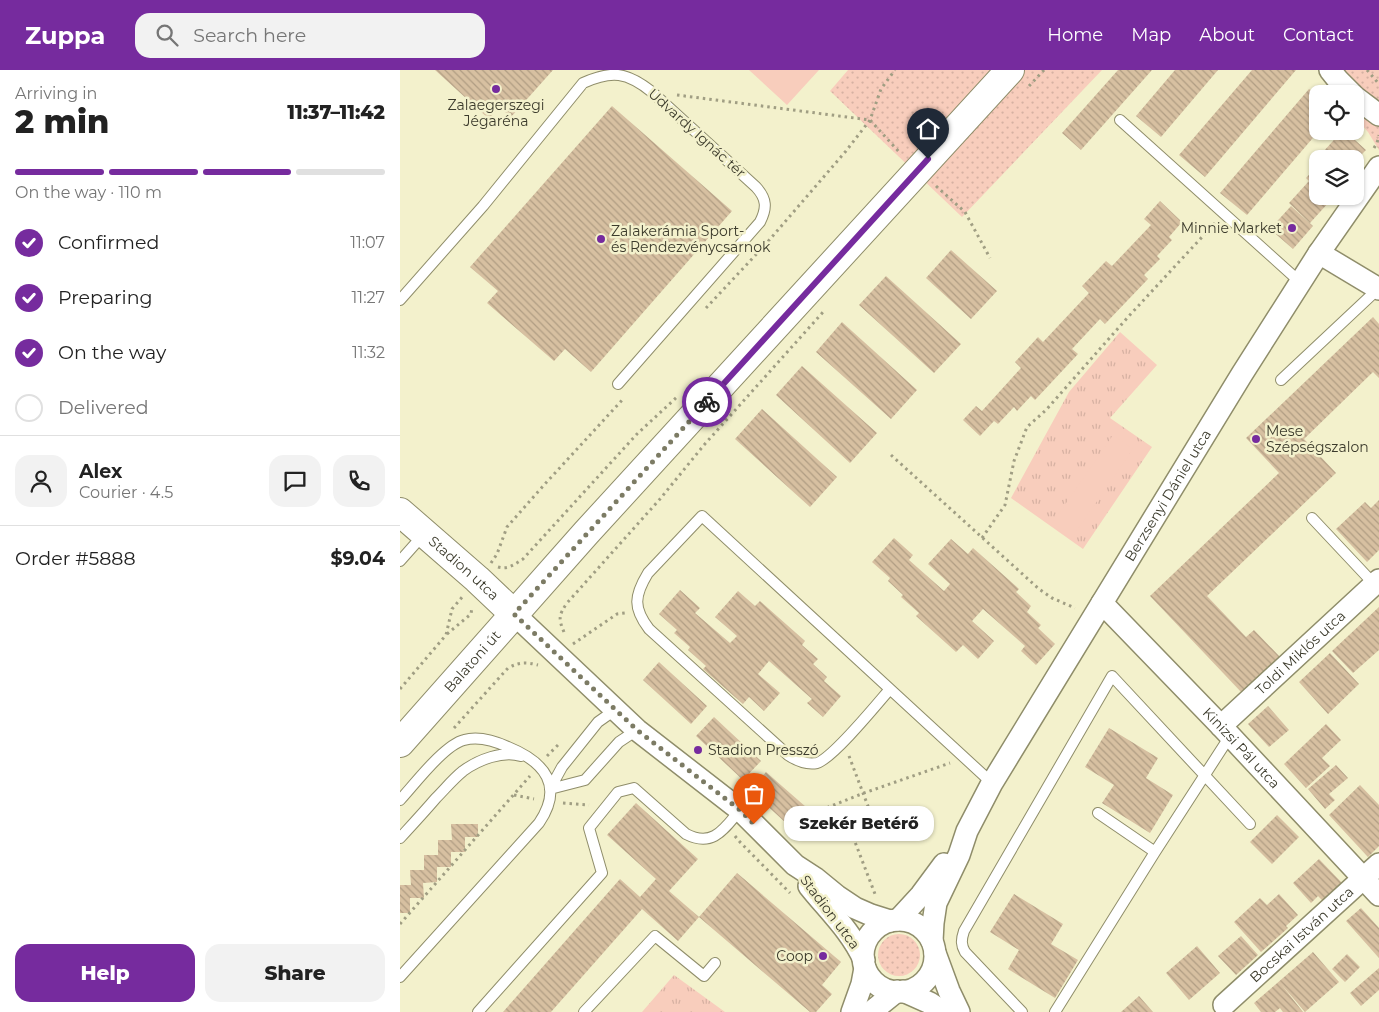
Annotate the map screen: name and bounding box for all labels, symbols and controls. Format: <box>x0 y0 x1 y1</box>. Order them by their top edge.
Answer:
search box <box>135 13 485 58</box>
text: Zuppa <box>25 21 105 50</box>
icon: search <box>153 21 181 49</box>
text: Search here <box>193 24 306 47</box>
text: Home <box>1047 24 1103 46</box>
text: Map <box>1131 24 1171 46</box>
text: About <box>1199 24 1255 46</box>
text: Contact <box>1283 24 1354 46</box>
marker: Zalaegerszegi Jégaréna <box>490 83 502 95</box>
text: Arriving in <box>15 84 97 103</box>
street label: Udvardy Ignác tér <box>645 85 750 182</box>
map controls <box>1309 85 1364 205</box>
button: locate <box>1309 85 1364 140</box>
place label: Zalaegerszegi Jégaréna <box>447 96 545 130</box>
text: 11:37–11:42 <box>287 101 385 124</box>
text: 2 min <box>15 102 109 141</box>
pin <box>907 108 949 159</box>
icon: home <box>914 115 942 143</box>
button: layers <box>1309 150 1364 205</box>
text: On the way · 110 m <box>15 183 162 202</box>
place label: Minnie Market <box>1181 219 1282 237</box>
place label: Zalakerámia Sport- és Rendezvénycsarnok <box>611 222 771 256</box>
marker: Minnie Market <box>1286 222 1298 234</box>
icon: check <box>15 229 43 257</box>
text: Confirmed <box>58 231 159 254</box>
text: 11:07 <box>350 233 385 252</box>
marker: Zalakerámia Sport- és Rendezvénycsarnok <box>595 233 607 245</box>
icon: check <box>15 284 43 312</box>
text: Preparing <box>58 286 153 309</box>
text: 11:27 <box>352 288 385 307</box>
icon: check <box>15 339 43 367</box>
text: On the way <box>58 341 166 364</box>
text: 11:32 <box>352 343 385 362</box>
courier <box>682 377 732 427</box>
icon: bike <box>693 388 721 416</box>
text: Delivered <box>58 396 149 419</box>
place label: Mese Szépségszalon <box>1266 422 1369 456</box>
street label: Berzsenyi Dániel utca <box>1121 426 1215 565</box>
marker: Mese Szépségszalon <box>1250 433 1262 445</box>
button: person <box>15 455 67 507</box>
button: chat <box>269 455 321 507</box>
button: phone <box>333 455 385 507</box>
text: Alex <box>79 460 122 483</box>
text: Courier · 4.5 <box>79 483 173 502</box>
street label: Stadion utca <box>425 532 503 604</box>
text: Order #5888 <box>15 547 136 570</box>
text: $9.04 <box>330 547 385 570</box>
street label: Toldi Miklós utca <box>1251 607 1349 699</box>
street label: Balatoni út <box>440 626 505 696</box>
street label: Kinizsi Pál utca <box>1199 703 1284 792</box>
place label: Stadion Presszó <box>708 741 819 759</box>
marker: Stadion Presszó <box>692 744 704 756</box>
pin <box>733 773 775 824</box>
icon: bag <box>740 780 768 808</box>
callout: Szekér Betérő <box>784 806 934 842</box>
text: Szekér Betérő <box>799 814 919 833</box>
street label: Stadion utca <box>796 871 864 953</box>
street label: Bocskai István utca <box>1246 882 1357 986</box>
button: Help <box>15 944 195 1002</box>
button: Share <box>205 944 385 1002</box>
place label: Coop <box>776 947 813 965</box>
marker: Coop <box>817 950 829 962</box>

